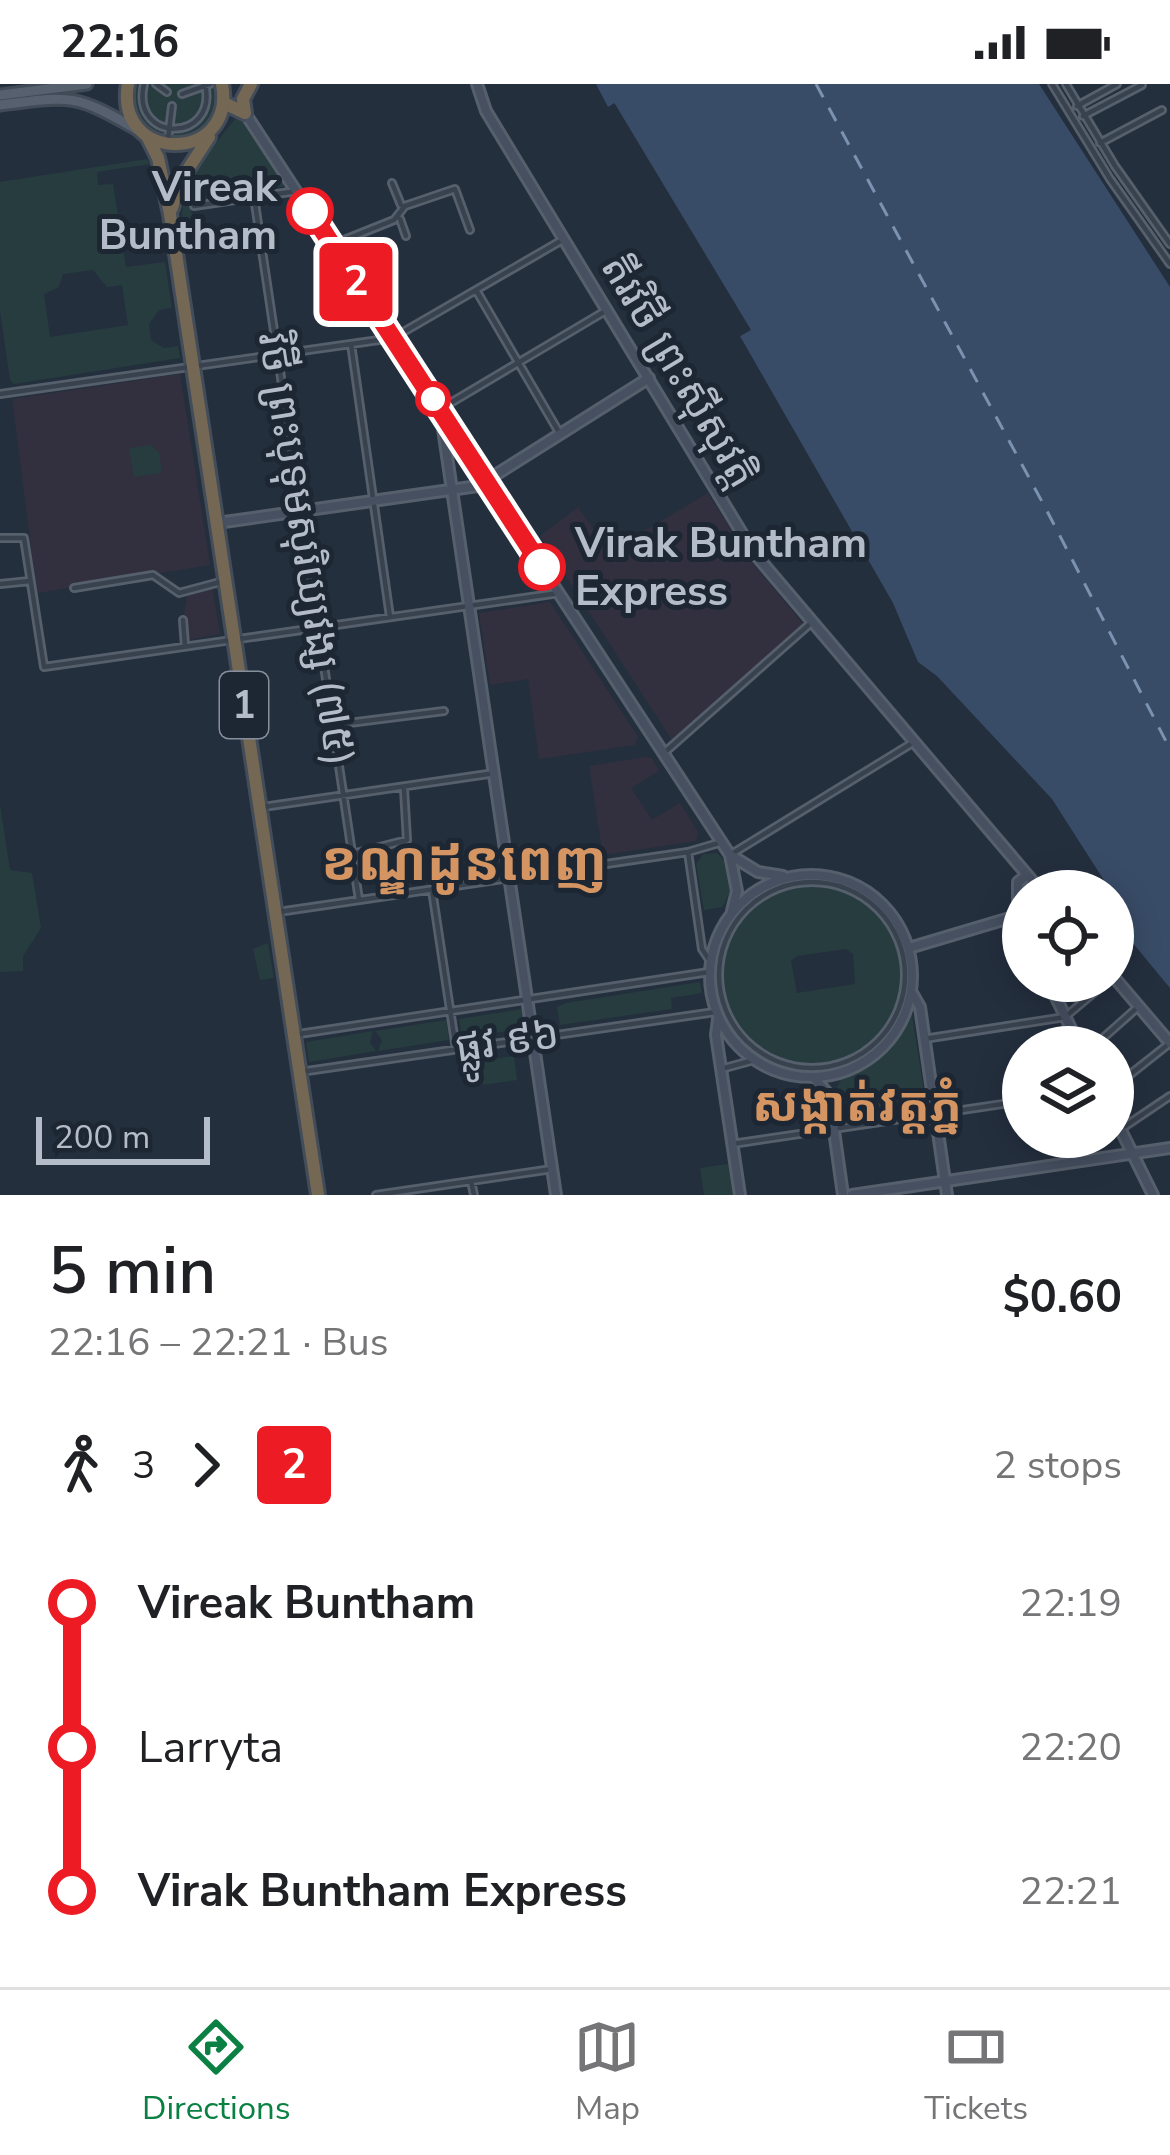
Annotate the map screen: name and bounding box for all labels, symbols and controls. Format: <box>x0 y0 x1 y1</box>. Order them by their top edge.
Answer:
text: 22:16 <box>60 12 179 73</box>
place label: Vireak Buntham <box>99 159 278 264</box>
marker: Vireak Buntham <box>288 189 332 233</box>
line badge: 2 <box>317 243 395 321</box>
street label: តីរវិថី ព្រះស៊ីសុវត្តិ <box>587 244 771 498</box>
text: 2 <box>343 253 369 310</box>
street label: វិថី ព្រះបុទុមសុរិយ្យវង្ស (៧៥) <box>243 328 368 770</box>
unlabelled marker <box>417 383 449 415</box>
place label: Virak Buntham Express <box>574 515 867 620</box>
marker: Virak Buntham Express <box>520 545 564 589</box>
road number: 1 <box>220 672 268 738</box>
district label: ខណ្ឌដូនពេញ <box>321 825 607 899</box>
map controls <box>1002 870 1134 1158</box>
button: locate <box>1002 870 1134 1002</box>
street label: ផ្លូវ ៩៦ <box>451 1006 564 1084</box>
button: layers <box>1002 1026 1134 1158</box>
district label: សង្កាត់វត្តភ្នំ <box>752 1072 962 1138</box>
scale bar <box>36 1111 210 1164</box>
text: 200 m <box>54 1115 150 1160</box>
text: 5 min <box>48 1226 216 1316</box>
text: $0.60 <box>1003 1267 1122 1328</box>
text: 22:16 – 22:21 · Bus <box>48 1316 388 1369</box>
icon: walk <box>48 1432 114 1498</box>
icon: forward <box>173 1432 239 1498</box>
text: 2 <box>281 1436 307 1493</box>
text: 3 <box>132 1439 155 1492</box>
text: 2 stops <box>993 1439 1122 1492</box>
text: Vireak Buntham <box>138 1573 475 1634</box>
text: 22:19 <box>1020 1577 1122 1630</box>
text: Larryta <box>138 1717 283 1778</box>
text: 22:20 <box>1020 1721 1122 1774</box>
text: Virak Buntham Express <box>138 1861 627 1922</box>
text: 22:21 <box>1020 1865 1122 1918</box>
tab: Directions <box>142 2014 291 2131</box>
tab: Map <box>574 2014 640 2131</box>
tab: Tickets <box>924 2014 1028 2131</box>

